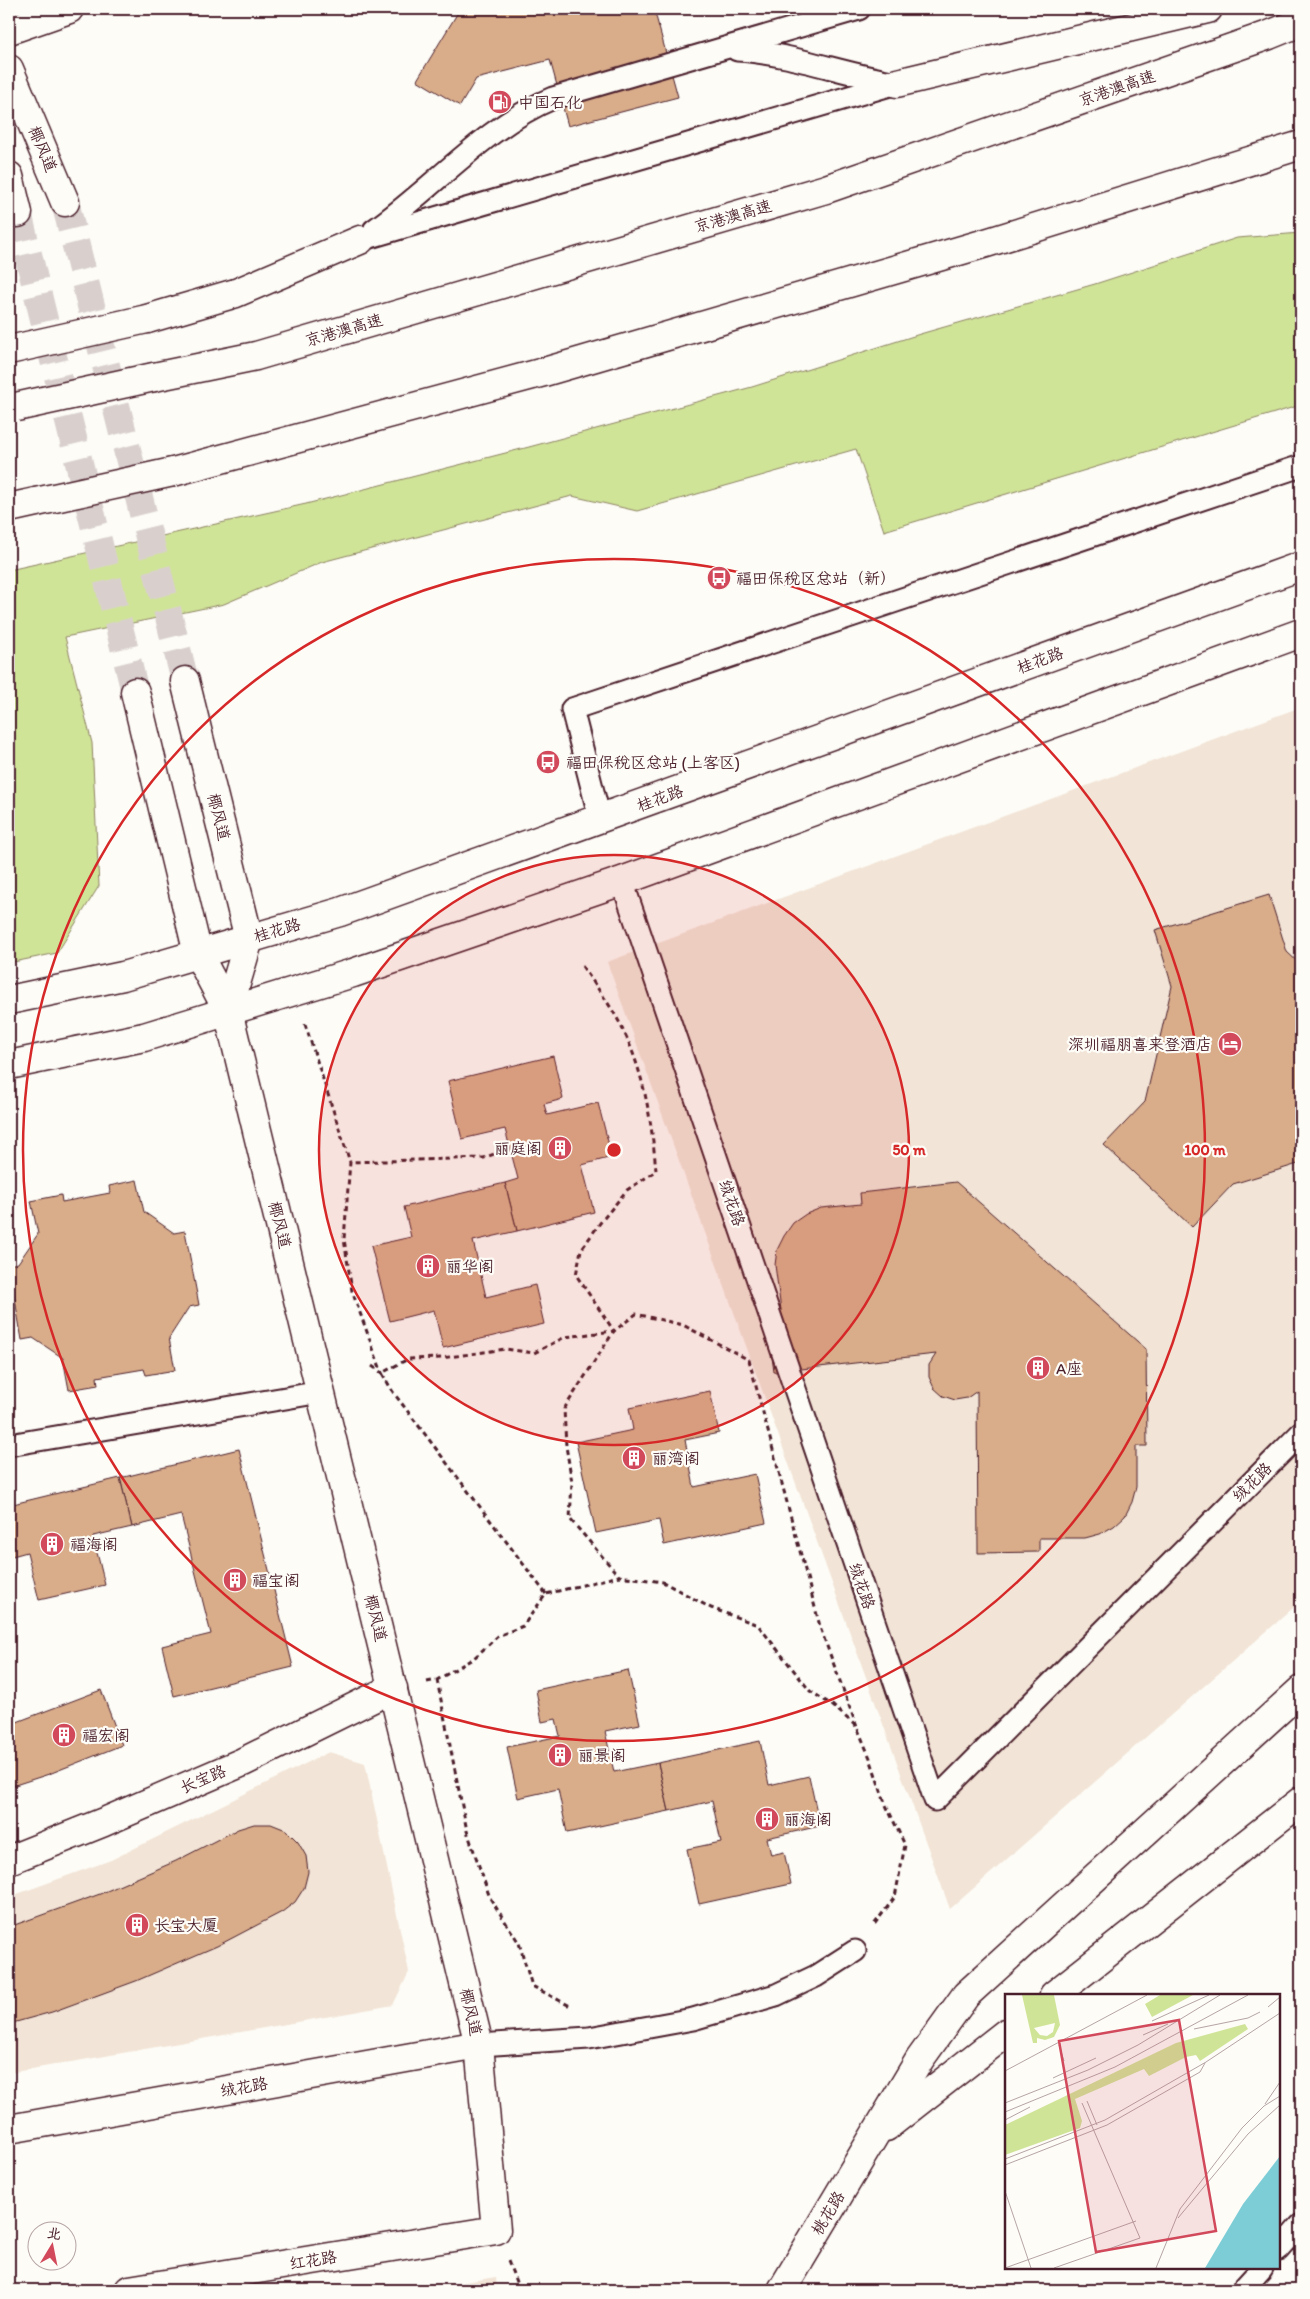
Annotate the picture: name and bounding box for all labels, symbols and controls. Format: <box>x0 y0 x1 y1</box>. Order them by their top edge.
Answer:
street label: 京港澳高速 <box>1076 66 1158 110</box>
fuel station icon: 中国石化 <box>487 89 513 115</box>
place label: 中国石化 <box>518 93 582 112</box>
street label: 椰风道 <box>25 123 61 175</box>
street label: 京港澳高速 <box>692 196 774 236</box>
street label: 京港澳高速 <box>303 310 385 350</box>
bus stop icon: 福田保税区总站（新） <box>706 565 732 591</box>
place label: 福田保税区总站（新） <box>736 569 896 588</box>
street label: 桂花路 <box>1014 643 1066 677</box>
bus stop icon: 福田保税区总站 (上客区) <box>535 749 561 775</box>
place label: 福田保税区总站 (上客区) <box>566 753 740 772</box>
street label: 桂花路 <box>634 781 686 815</box>
street label: 椰风道 <box>204 791 234 843</box>
street label: 桂花路 <box>251 914 303 946</box>
hotel icon: 深圳福朋喜来登酒店 <box>1217 1031 1243 1057</box>
place label: 深圳福朋喜来登酒店 <box>1068 1035 1212 1054</box>
building icon: 丽庭阁 <box>547 1135 573 1161</box>
place label: 丽庭阁 <box>494 1139 542 1158</box>
centre of rings <box>605 1141 623 1159</box>
text: 50 m <box>892 1141 926 1159</box>
text: 100 m <box>1184 1141 1226 1159</box>
street label: 绒花路 <box>715 1177 749 1229</box>
street label: 椰风道 <box>265 1199 295 1251</box>
building icon: 丽华阁 <box>415 1253 441 1279</box>
place label: 丽华阁 <box>446 1257 494 1276</box>
building icon: A座 <box>1025 1355 1051 1381</box>
place label: A座 <box>1056 1359 1082 1378</box>
building icon: 丽湾阁 <box>621 1445 647 1471</box>
place label: 丽湾阁 <box>652 1449 700 1468</box>
street label: 绒花路 <box>1228 1458 1276 1506</box>
building icon: 福海阁 <box>39 1531 65 1557</box>
place label: 福海阁 <box>70 1535 118 1554</box>
street label: 绒花路 <box>845 1560 879 1612</box>
building icon: 福宝阁 <box>222 1567 248 1593</box>
place label: 福宝阁 <box>252 1571 300 1590</box>
street label: 椰风道 <box>361 1592 391 1644</box>
building icon: 福宏阁 <box>51 1722 77 1748</box>
place label: 福宏阁 <box>82 1726 130 1745</box>
building icon: 丽景阁 <box>547 1742 573 1768</box>
place label: 丽景阁 <box>578 1746 626 1765</box>
street label: 长宝路 <box>177 1761 229 1797</box>
building icon: 丽海阁 <box>754 1806 780 1832</box>
place label: 丽海阁 <box>784 1810 832 1829</box>
building icon: 长宝大厦 <box>124 1912 150 1938</box>
place label: 长宝大厦 <box>154 1916 218 1935</box>
street label: 椰风道 <box>456 1986 486 2038</box>
inset map <box>1005 1994 1280 2269</box>
street label: 绒花路 <box>219 2073 269 2101</box>
street label: 桃花路 <box>807 2188 849 2238</box>
north arrow <box>28 2222 78 2272</box>
text: 北 <box>46 2224 63 2243</box>
street label: 红花路 <box>288 2247 338 2273</box>

